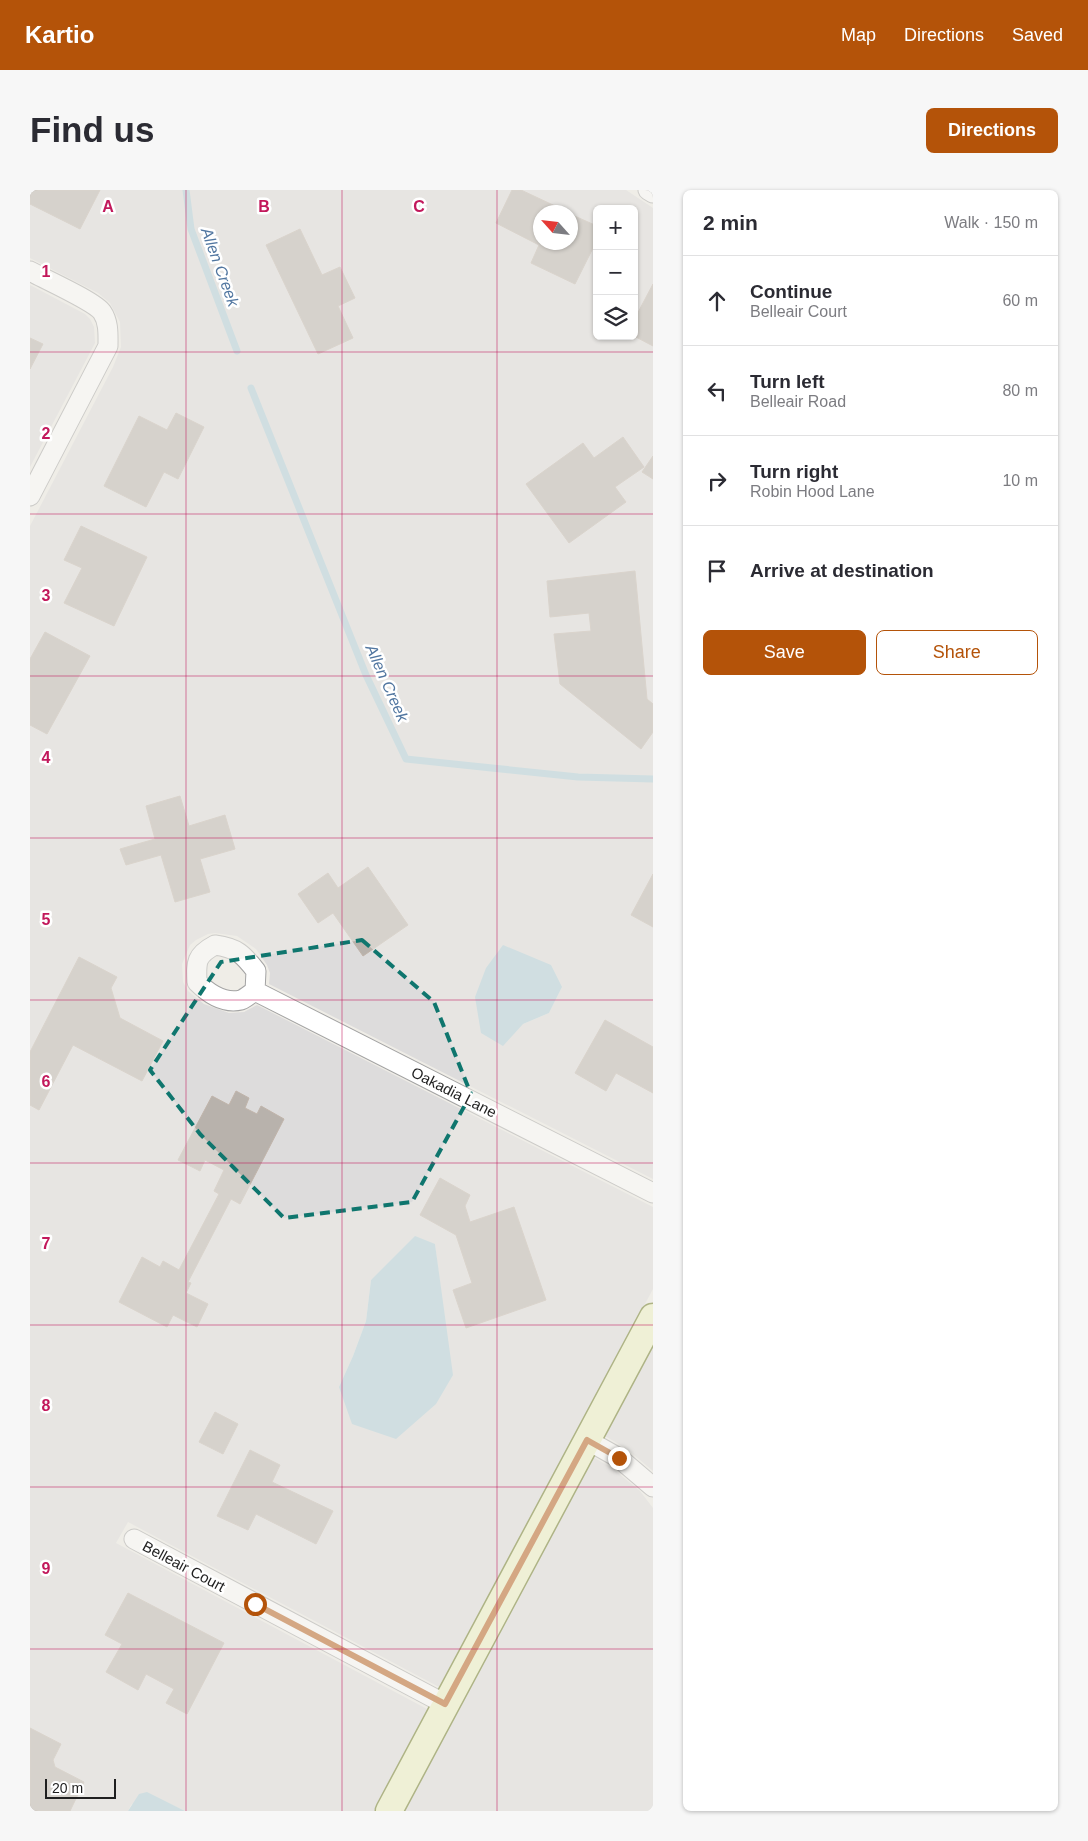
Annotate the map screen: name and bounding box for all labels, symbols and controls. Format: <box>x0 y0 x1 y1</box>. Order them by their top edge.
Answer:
text: Kartio <box>25 21 94 48</box>
text: Map <box>841 25 876 45</box>
text: Directions <box>904 25 984 45</box>
text: Saved <box>1012 25 1063 45</box>
button: Directions <box>926 108 1058 153</box>
text: Find us <box>30 110 154 149</box>
text: A <box>102 198 114 215</box>
text: B <box>258 198 270 215</box>
text: C <box>413 198 425 215</box>
north arrow <box>533 205 578 250</box>
map controls <box>593 205 638 340</box>
button: + <box>593 205 638 250</box>
text: 2 min <box>703 211 758 234</box>
text: Walk · 150 m <box>944 214 1038 231</box>
water label: Allen Creek <box>198 224 242 310</box>
button: − <box>593 250 638 295</box>
text: 1 <box>42 263 51 280</box>
text: Continue <box>750 281 832 302</box>
icon: ahead <box>703 287 731 315</box>
text: 60 m <box>1002 292 1038 309</box>
button: layers <box>593 295 638 340</box>
text: Belleair Court <box>750 303 847 320</box>
text: Turn left <box>750 371 825 392</box>
icon: left <box>703 377 731 405</box>
text: 80 m <box>1002 382 1038 399</box>
text: Belleair Road <box>750 393 846 410</box>
text: 2 <box>42 425 51 442</box>
text: Turn right <box>750 461 838 482</box>
icon: right <box>703 467 731 495</box>
text: 10 m <box>1002 472 1038 489</box>
text: Robin Hood Lane <box>750 483 875 500</box>
icon: arrive <box>703 557 731 585</box>
text: Arrive at destination <box>750 560 934 581</box>
text: 3 <box>42 587 51 604</box>
button: Save <box>703 630 866 675</box>
button: Share <box>876 630 1038 675</box>
water label: Allen Creek <box>362 641 412 725</box>
text: 4 <box>42 749 51 766</box>
text: 5 <box>42 911 51 928</box>
street label: Oakadia Lane <box>409 1063 499 1121</box>
text: 6 <box>42 1073 51 1090</box>
text: 7 <box>42 1235 51 1252</box>
text: 8 <box>42 1397 51 1414</box>
route end <box>608 1447 631 1470</box>
street label: Belleair Court <box>140 1537 229 1595</box>
text: 9 <box>42 1560 51 1577</box>
route start <box>244 1593 267 1616</box>
scale bar <box>45 1776 116 1799</box>
text: 20 m <box>52 1780 83 1796</box>

